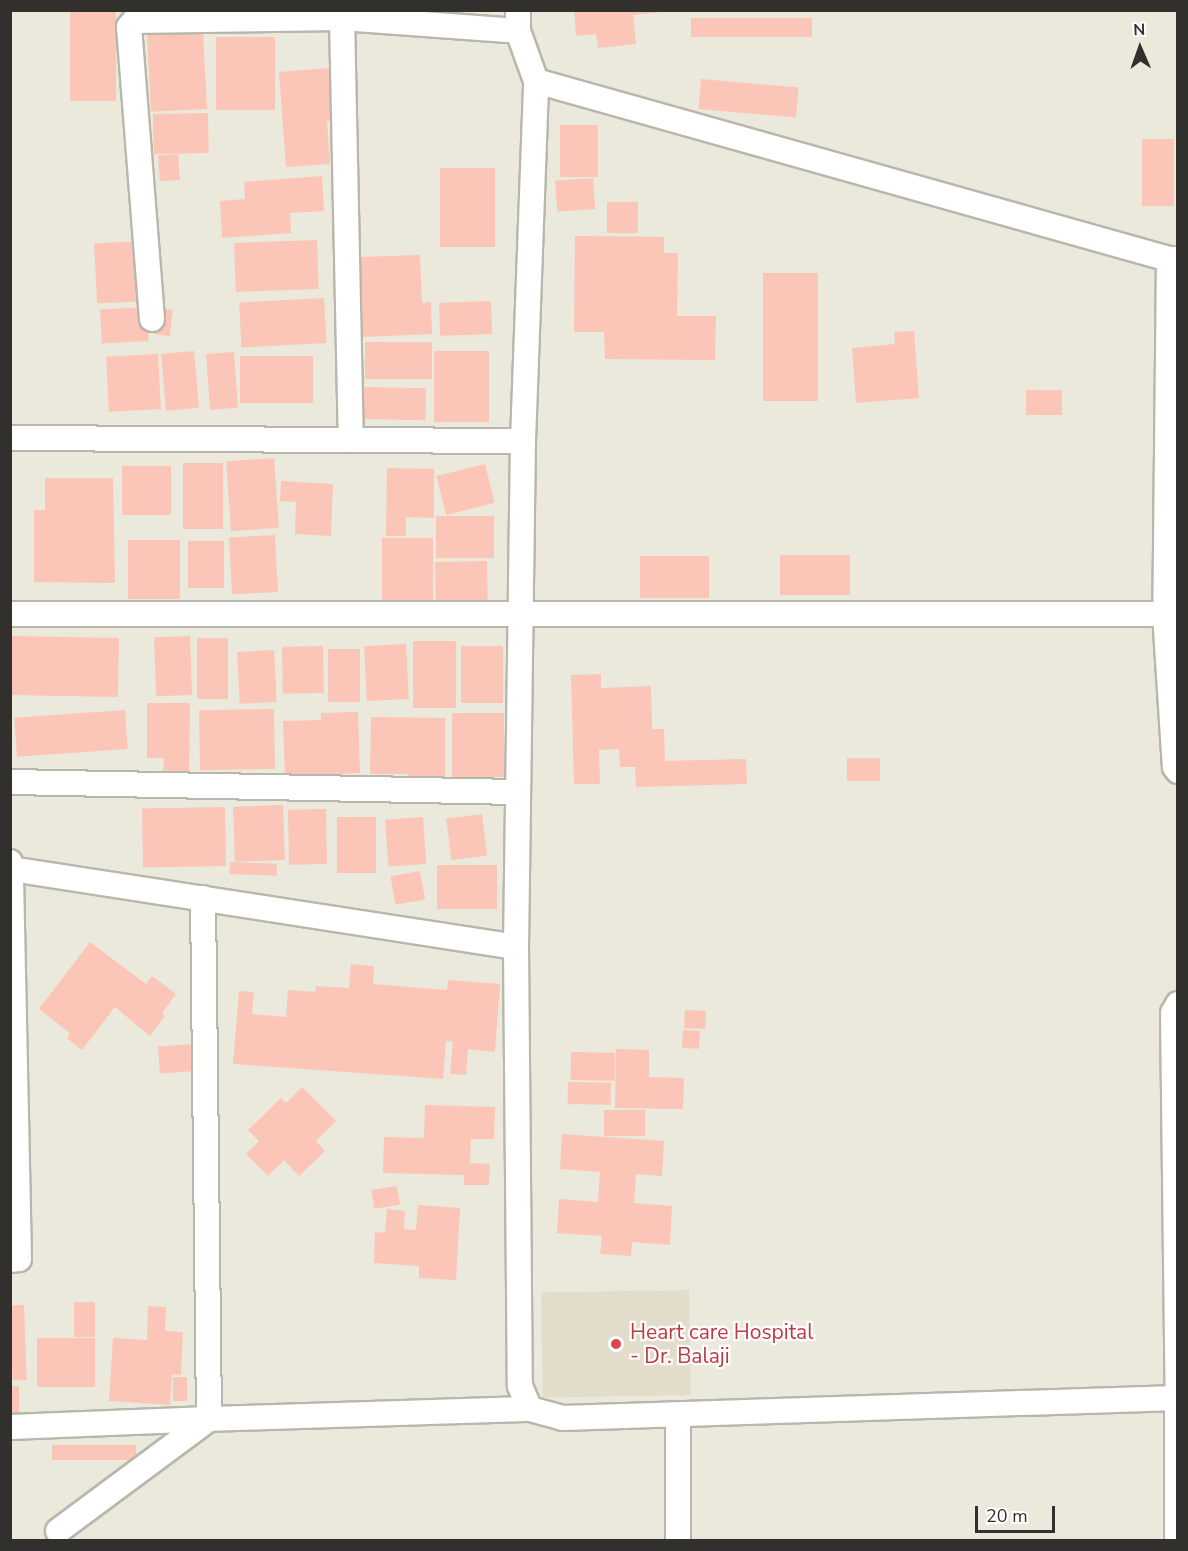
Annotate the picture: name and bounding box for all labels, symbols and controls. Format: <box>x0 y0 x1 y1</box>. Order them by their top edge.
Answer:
north arrow <box>1110 18 1170 78</box>
text: N <box>1133 19 1146 41</box>
place label: Heart care Hospital - Dr. Balaji <box>630 1319 813 1369</box>
marker: Heart care Hospital - Dr. Balaji <box>607 1335 625 1353</box>
scale bar <box>978 1494 1058 1532</box>
text: 20 m <box>986 1504 1028 1528</box>

